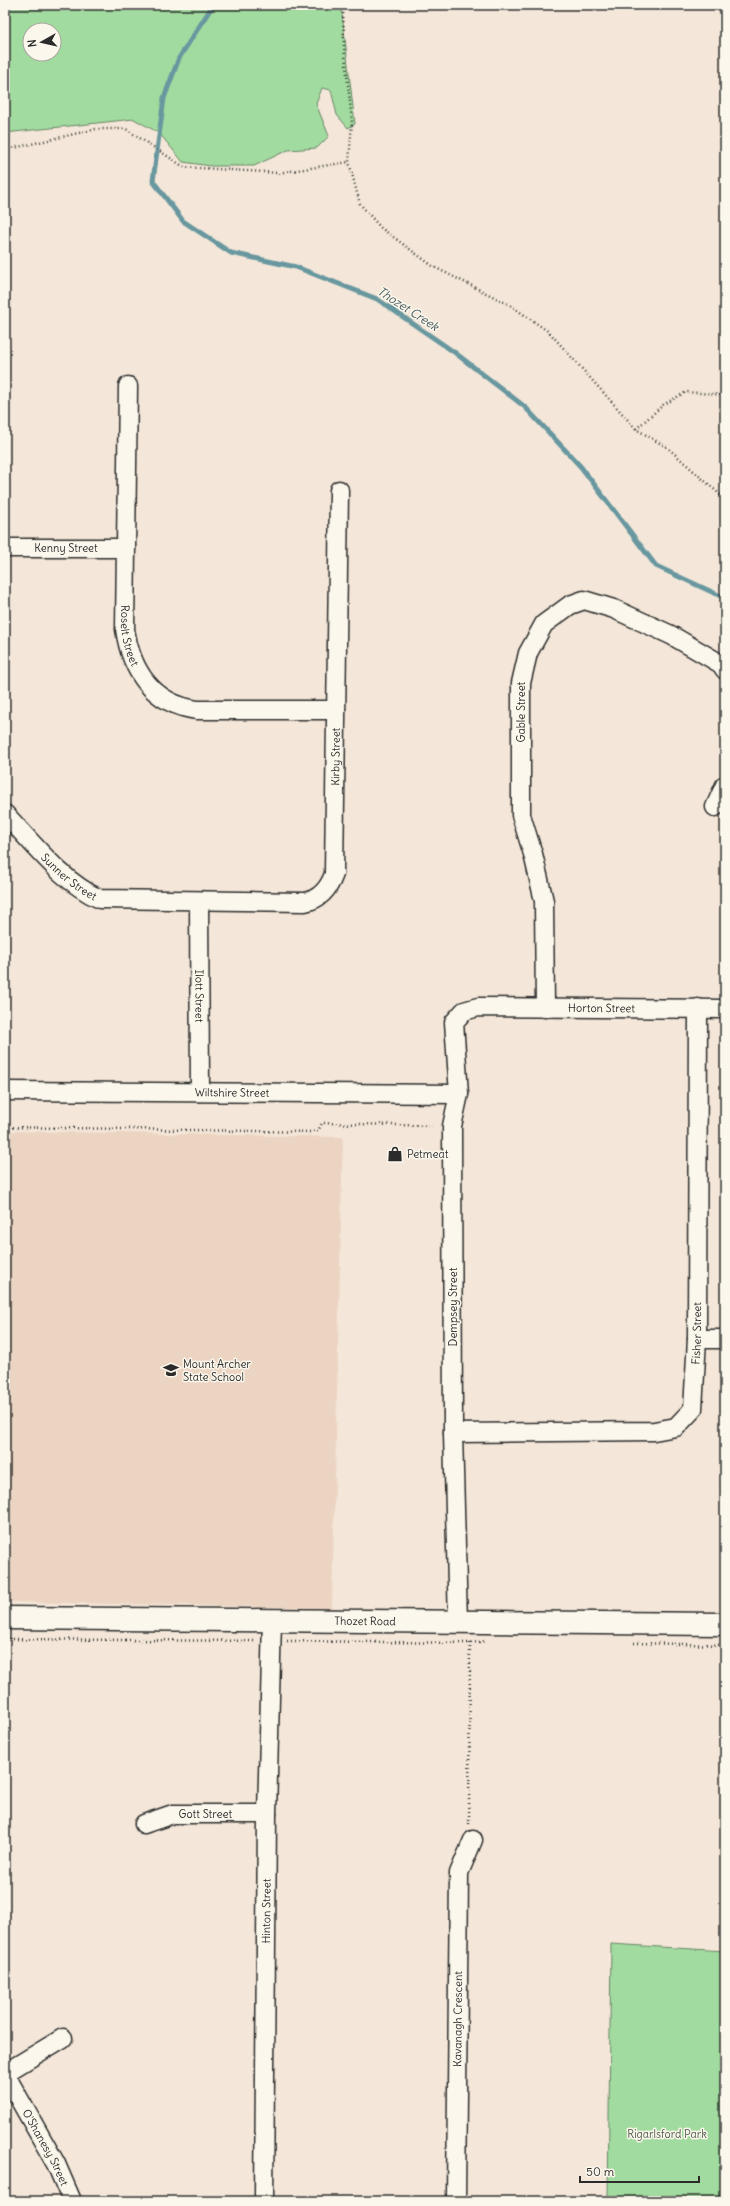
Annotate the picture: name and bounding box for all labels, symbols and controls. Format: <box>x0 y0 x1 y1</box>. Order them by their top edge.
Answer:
north arrow <box>22 22 62 62</box>
text: N <box>25 39 40 48</box>
water label: Thozet Creek <box>375 283 443 334</box>
street label: Kenny Street <box>34 541 98 555</box>
street label: Roselt Street <box>118 605 142 669</box>
street label: Gable Street <box>514 681 528 742</box>
street label: Kirby Street <box>328 727 343 786</box>
street label: Sunner Street <box>38 850 99 903</box>
street label: Ilott Street <box>192 970 207 1023</box>
street label: Horton Street <box>568 1001 635 1015</box>
street label: Wiltshire Street <box>195 1085 270 1100</box>
shop icon: Petmeat <box>386 1145 404 1163</box>
place label: Petmeat <box>407 1147 449 1161</box>
street label: Dempsey Street <box>446 1267 460 1346</box>
street label: Fisher Street <box>689 1302 704 1365</box>
place label: Mount Archer State School <box>183 1357 251 1384</box>
school or university icon: Mount Archer State School <box>162 1361 180 1379</box>
street label: Thozet Road <box>334 1614 396 1628</box>
street label: Gott Street <box>179 1807 232 1821</box>
street label: Hinton Street <box>259 1878 274 1944</box>
street label: Kavanagh Crescent <box>450 1971 465 2067</box>
street label: O'Shanesy Street <box>19 2107 72 2188</box>
park label: Rigarlsford Park <box>627 2127 707 2141</box>
scale bar <box>580 2158 699 2184</box>
text: 50 m <box>586 2164 615 2179</box>

